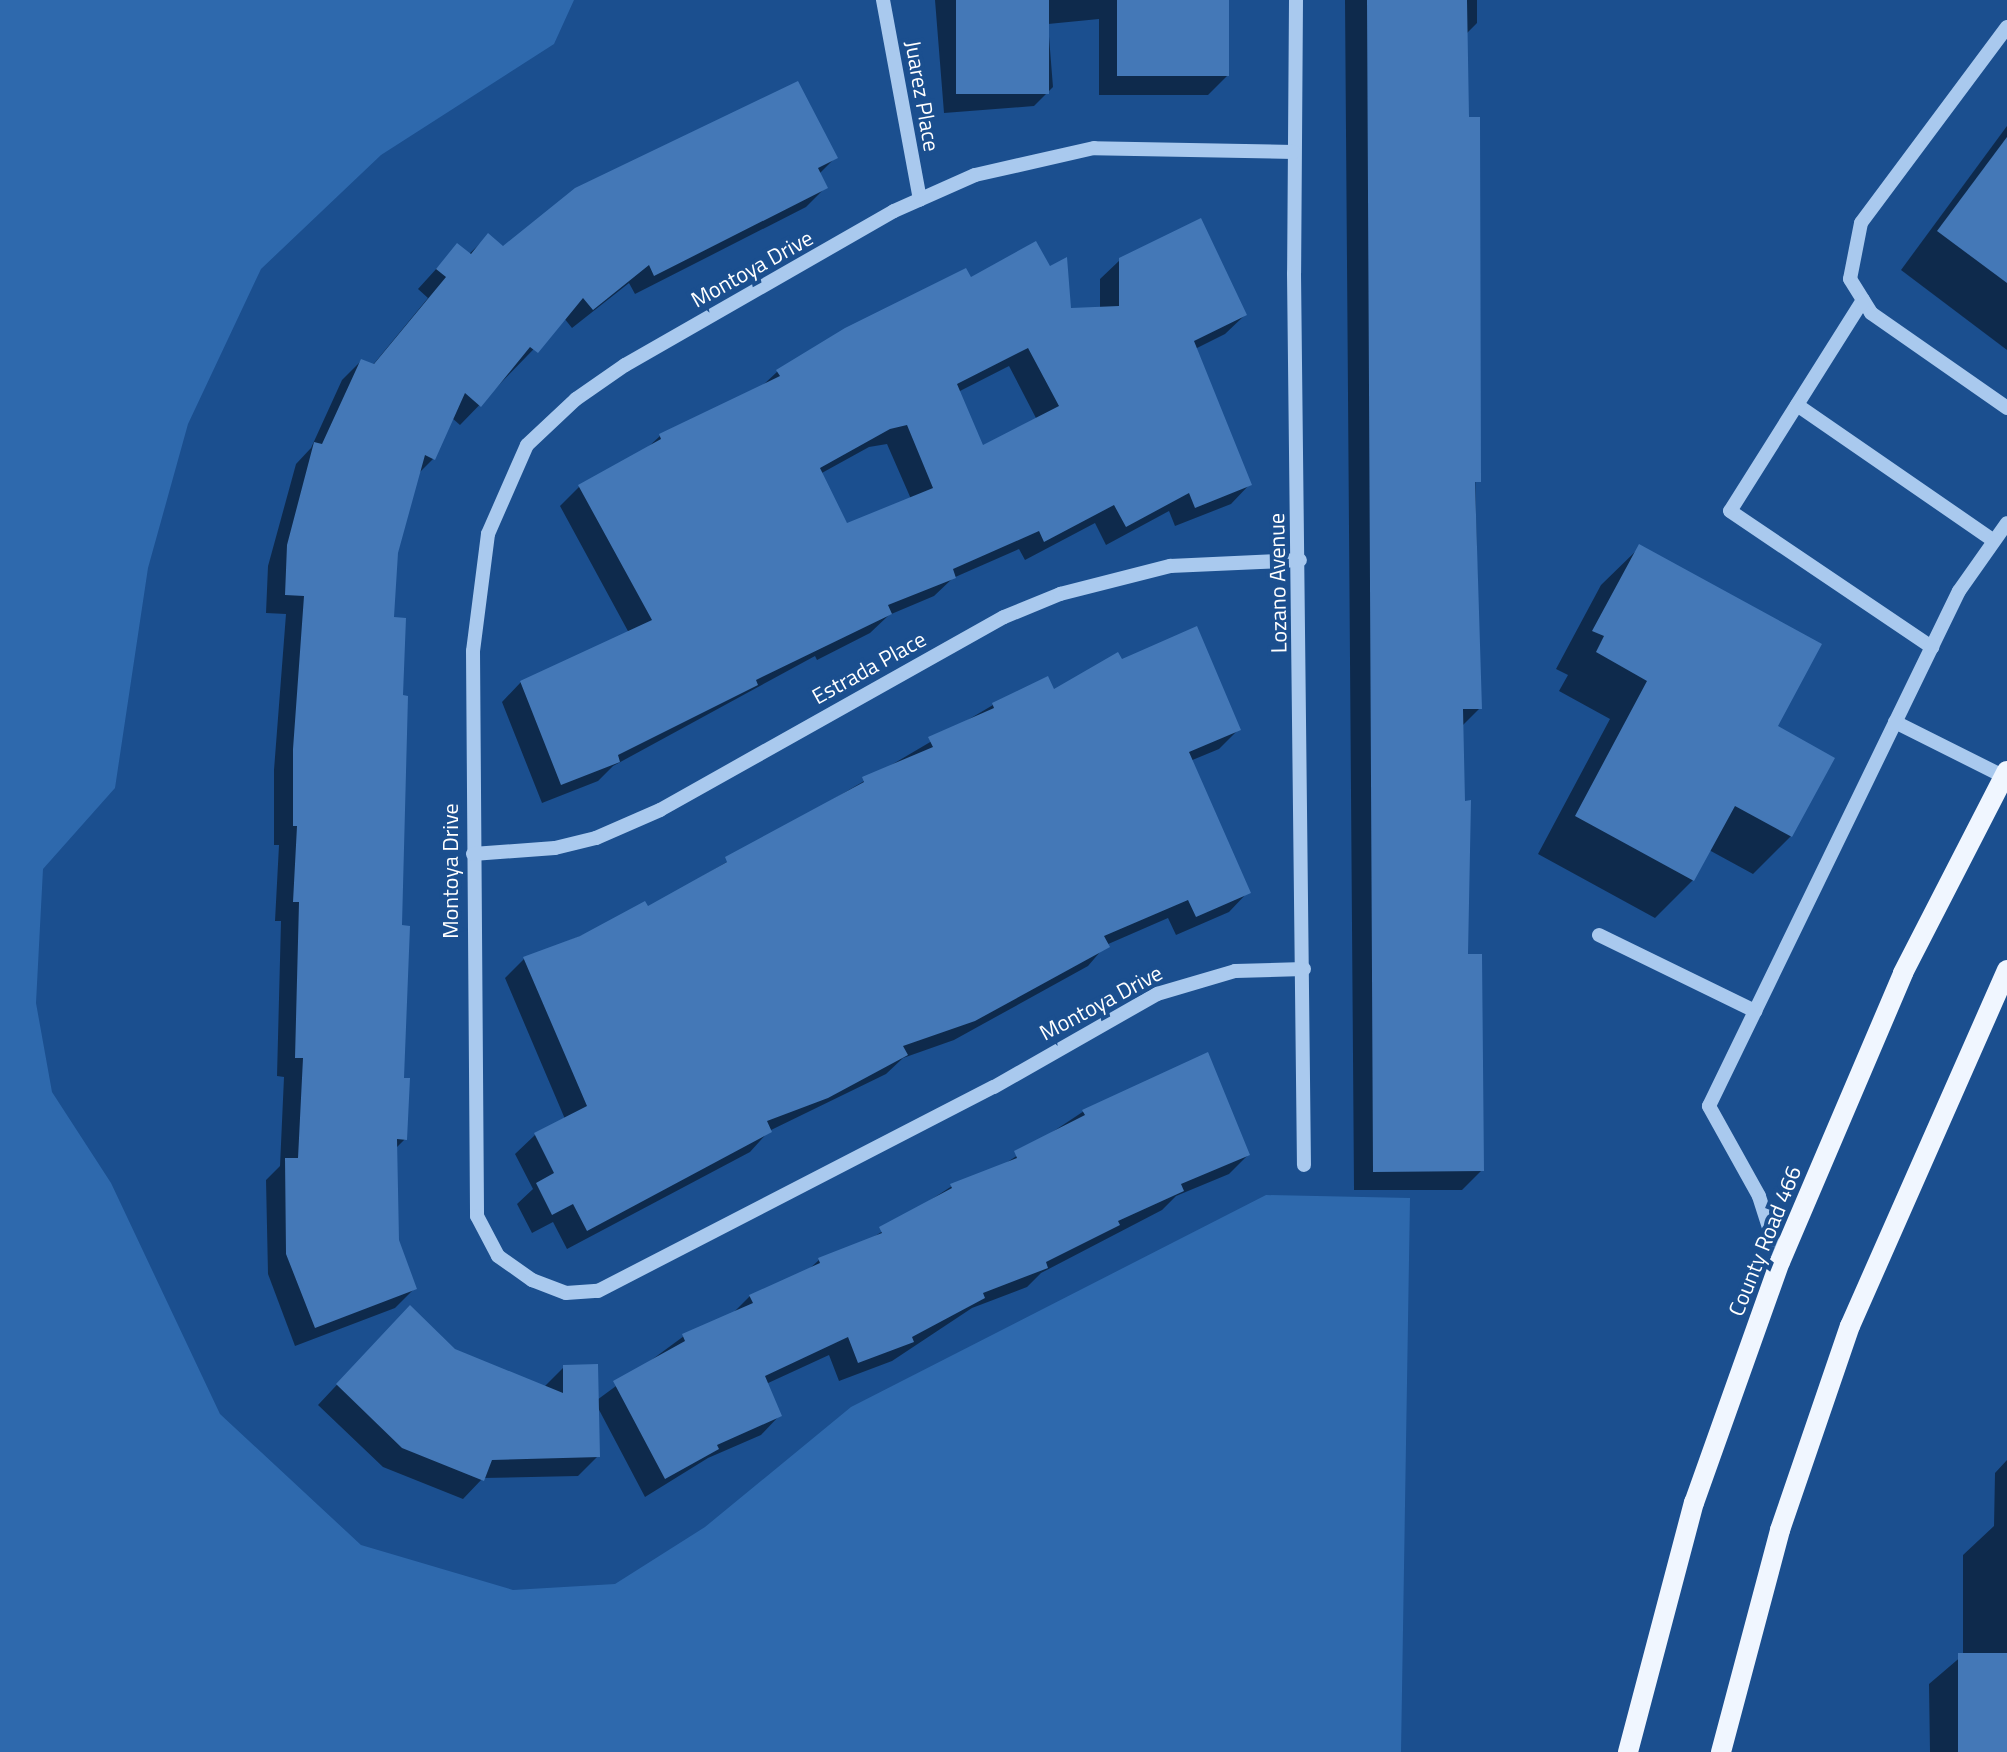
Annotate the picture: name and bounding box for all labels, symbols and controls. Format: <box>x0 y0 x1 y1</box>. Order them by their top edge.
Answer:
street label: Juarez Place <box>899 38 945 154</box>
street label: Montoya Drive <box>686 225 818 313</box>
street label: Lozano Avenue <box>1264 513 1292 653</box>
street label: Estrada Place <box>808 626 930 710</box>
street label: Montoya Drive <box>438 803 464 939</box>
street label: Montoya Drive <box>1035 960 1167 1046</box>
street label: County Road 466 <box>1723 1162 1807 1320</box>

